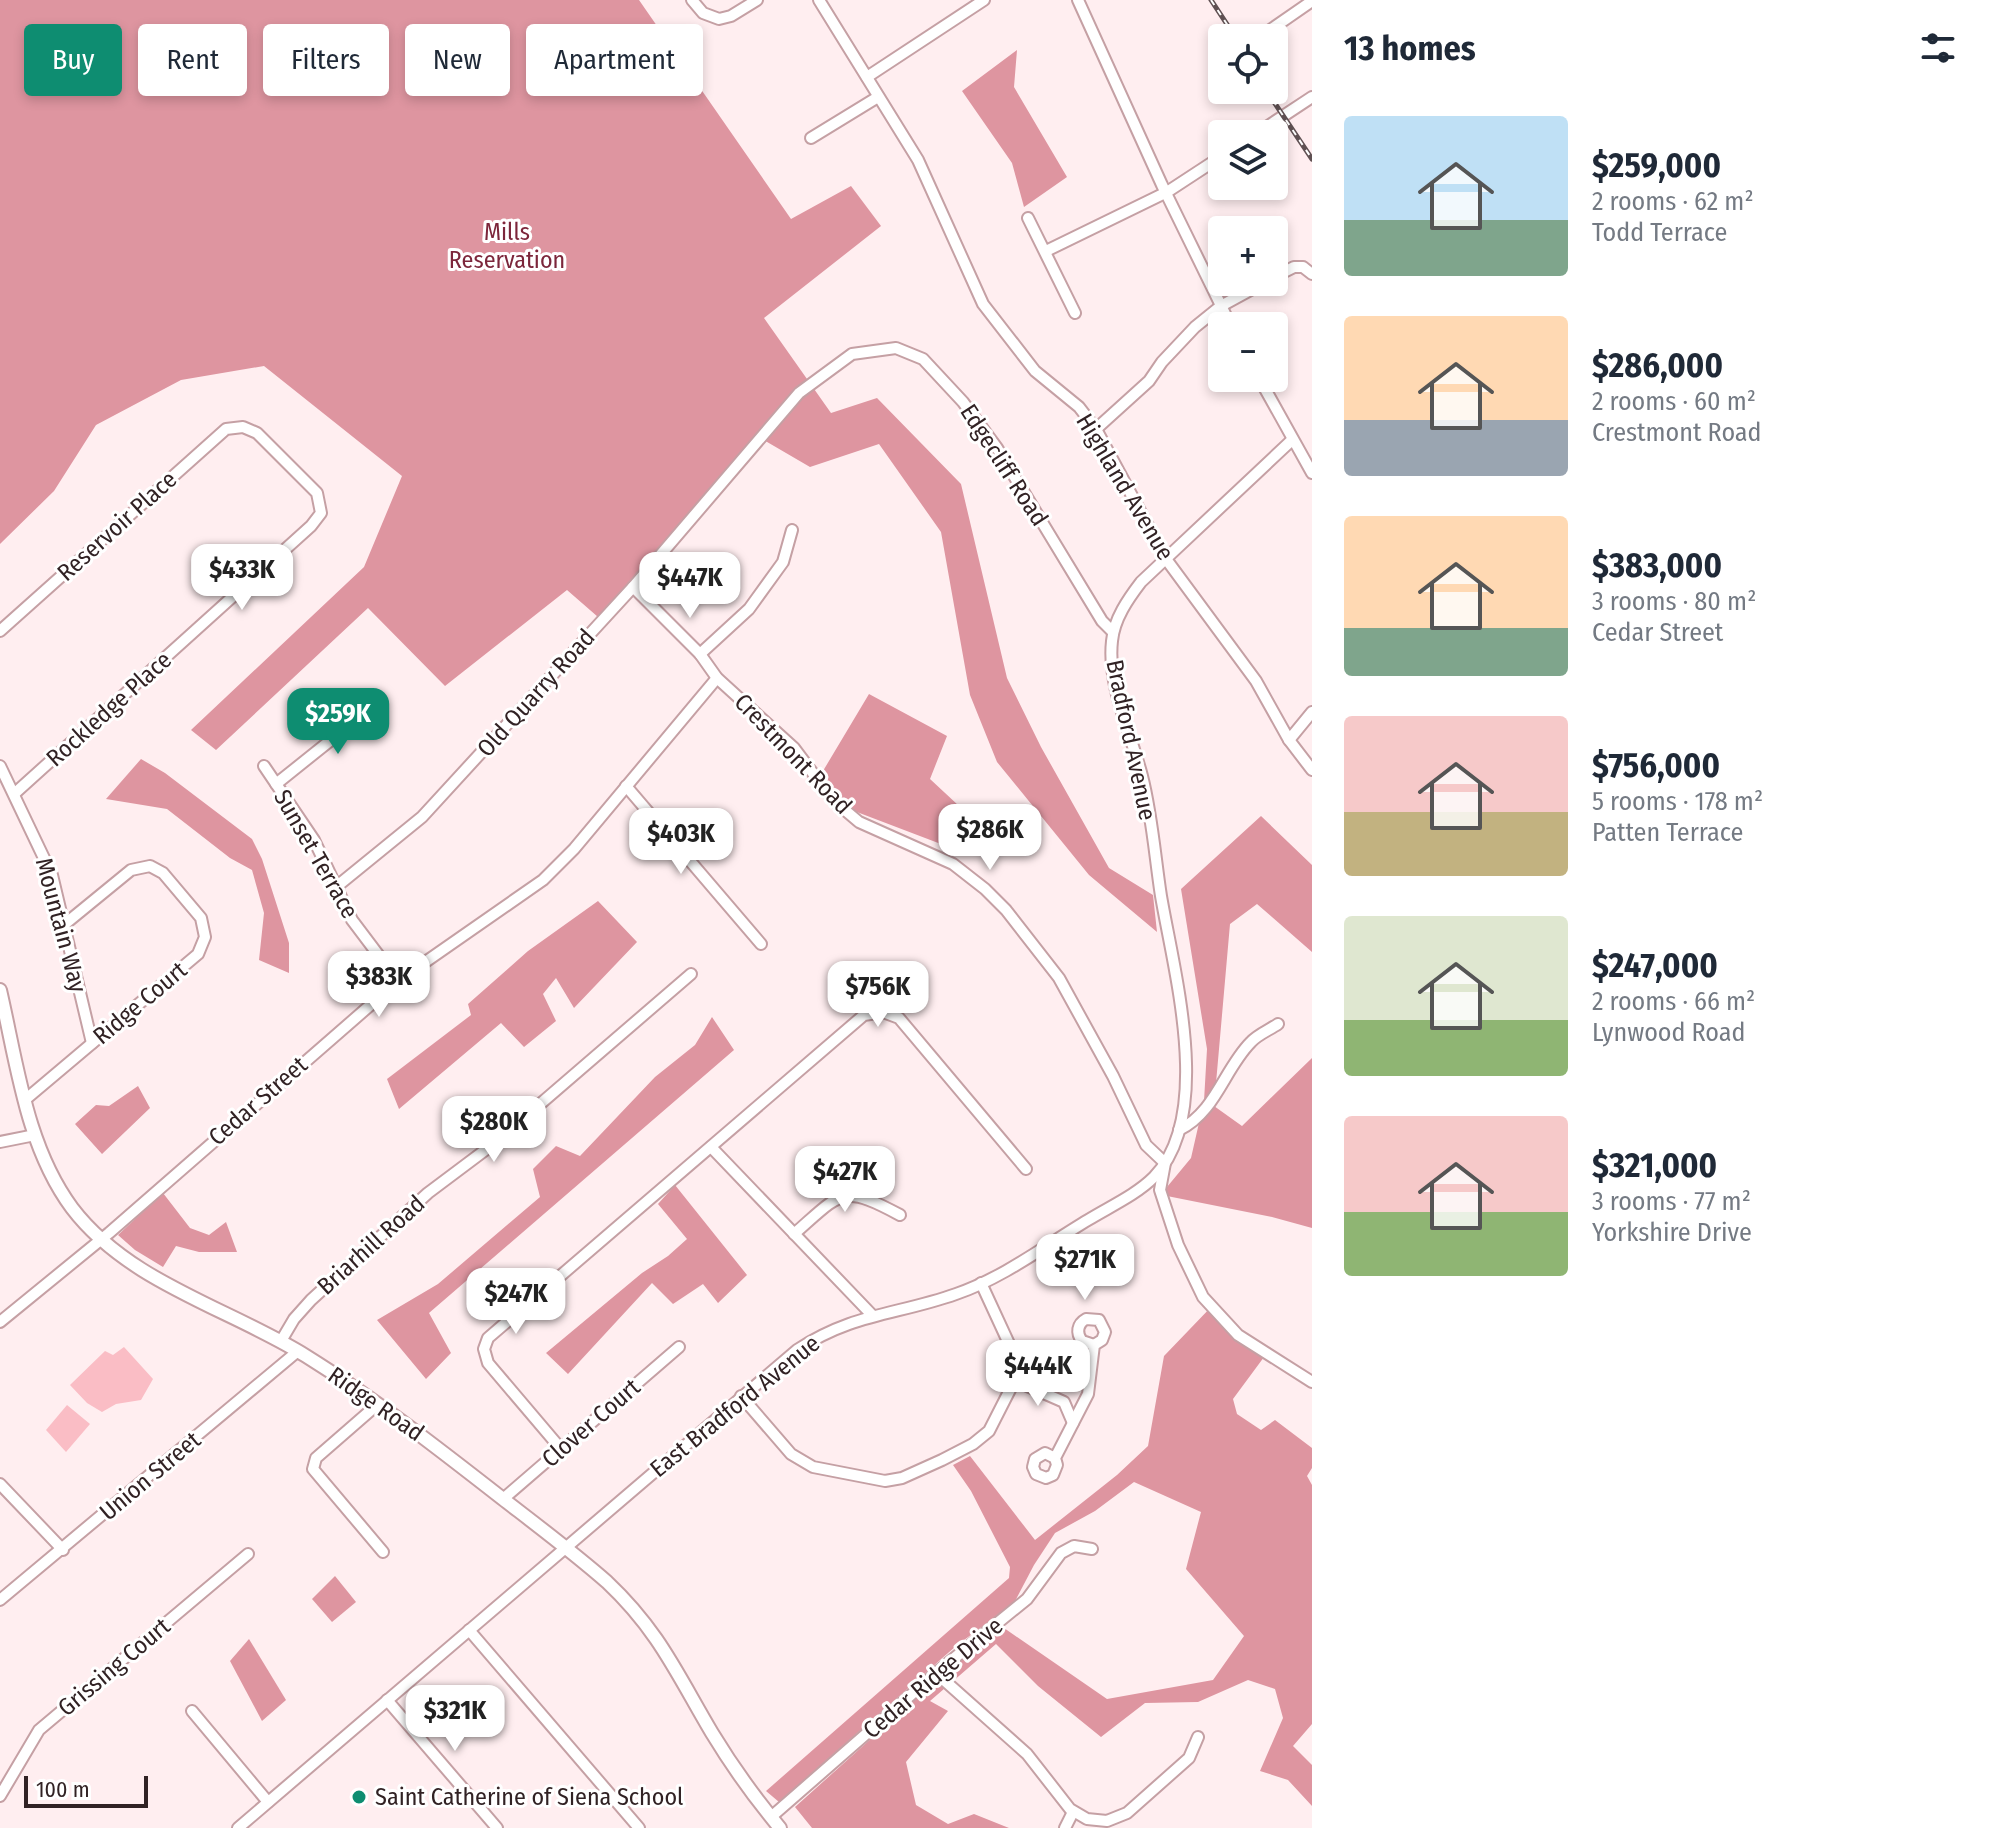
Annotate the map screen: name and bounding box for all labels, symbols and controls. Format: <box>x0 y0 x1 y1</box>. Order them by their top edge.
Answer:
chip: Buy <box>24 24 122 96</box>
chip: Rent <box>138 24 247 96</box>
chip: Filters <box>263 24 389 96</box>
chip: New <box>405 24 510 96</box>
chip: Apartment <box>526 24 703 96</box>
map controls <box>1208 24 1288 392</box>
button: locate <box>1208 24 1288 104</box>
icon: filters <box>1916 26 1960 70</box>
text: 13 homes <box>1344 28 1476 69</box>
button: layers <box>1208 120 1288 200</box>
text: $259,000 <box>1592 145 1721 186</box>
icon: home <box>1408 148 1504 244</box>
text: 2 rooms · 62 m² <box>1592 186 1754 217</box>
button: + <box>1208 216 1288 296</box>
text: Todd Terrace <box>1592 217 1727 248</box>
park label: Mills Reservation <box>449 218 565 274</box>
button: − <box>1208 312 1288 392</box>
text: $286,000 <box>1592 345 1723 386</box>
icon: home <box>1408 348 1504 444</box>
text: 2 rooms · 60 m² <box>1592 386 1756 417</box>
street label: Edgecliff Road <box>954 399 1054 531</box>
street label: Highland Avenue <box>1070 409 1180 565</box>
text: Crestmont Road <box>1592 417 1762 448</box>
street label: Reservoir Place <box>52 465 182 587</box>
pin: $433K <box>186 544 298 612</box>
text: $383,000 <box>1592 545 1722 586</box>
icon: home <box>1408 548 1504 644</box>
pin: $447K <box>634 552 746 620</box>
text: $433K <box>209 554 275 585</box>
text: $447K <box>657 562 723 593</box>
text: 3 rooms · 80 m² <box>1592 586 1756 617</box>
text: Cedar Street <box>1592 617 1723 648</box>
street label: Old Quarry Road <box>471 623 601 763</box>
street label: Rockledge Place <box>41 646 177 772</box>
street label: Bradford Avenue <box>1100 657 1162 823</box>
pin: $259K <box>282 688 394 756</box>
street label: Crestmont Road <box>729 688 857 820</box>
text: $259K <box>305 698 371 729</box>
text: $756,000 <box>1592 745 1720 786</box>
icon: home <box>1408 748 1504 844</box>
street label: Sunset Terrace <box>268 785 364 923</box>
text: 5 rooms · 178 m² <box>1592 786 1763 817</box>
pin: $286K <box>934 804 1046 872</box>
pin: $403K <box>625 808 737 876</box>
text: $286K <box>956 814 1024 845</box>
text: Patten Terrace <box>1592 817 1743 848</box>
text: $403K <box>647 818 715 849</box>
street label: Mountain Way <box>30 855 92 996</box>
text: $247,000 <box>1592 945 1718 986</box>
icon: home <box>1408 948 1504 1044</box>
pin: $383K <box>323 951 435 1019</box>
street label: Ridge Court <box>88 956 193 1050</box>
text: $383K <box>346 961 412 992</box>
pin: $756K <box>822 961 934 1029</box>
text: $756K <box>846 971 910 1002</box>
text: 2 rooms · 66 m² <box>1592 986 1755 1017</box>
text: Lynwood Road <box>1592 1017 1745 1048</box>
street label: Cedar Street <box>203 1051 313 1151</box>
pin: $280K <box>438 1096 550 1164</box>
text: $280K <box>460 1106 528 1137</box>
text: $321,000 <box>1592 1145 1717 1186</box>
pin: $427K <box>789 1146 901 1214</box>
icon: home <box>1408 1148 1504 1244</box>
text: $427K <box>813 1156 877 1187</box>
text: 3 rooms · 77 m² <box>1592 1186 1751 1217</box>
street label: Briarhill Road <box>312 1190 430 1300</box>
text: Yorkshire Drive <box>1592 1217 1752 1248</box>
pin: $271K <box>1029 1234 1141 1302</box>
text: $271K <box>1054 1244 1116 1275</box>
pin: $247K <box>460 1268 572 1336</box>
text: $247K <box>484 1278 548 1309</box>
street label: East Bradford Avenue <box>645 1329 825 1483</box>
pin: $444K <box>982 1340 1094 1408</box>
text: $444K <box>1004 1350 1072 1381</box>
street label: Ridge Road <box>323 1361 429 1447</box>
street label: Clover Court <box>536 1373 646 1473</box>
street label: Union Street <box>94 1426 206 1526</box>
street label: Grissing Court <box>52 1612 176 1722</box>
street label: Cedar Ridge Drive <box>858 1612 1008 1744</box>
pin: $321K <box>399 1685 511 1753</box>
text: $321K <box>424 1695 486 1726</box>
scale bar <box>24 1772 148 1808</box>
text: 100 m <box>36 1776 90 1803</box>
place label: Saint Catherine of Siena School <box>375 1783 683 1811</box>
marker: Saint Catherine of Siena School <box>350 1788 368 1806</box>

